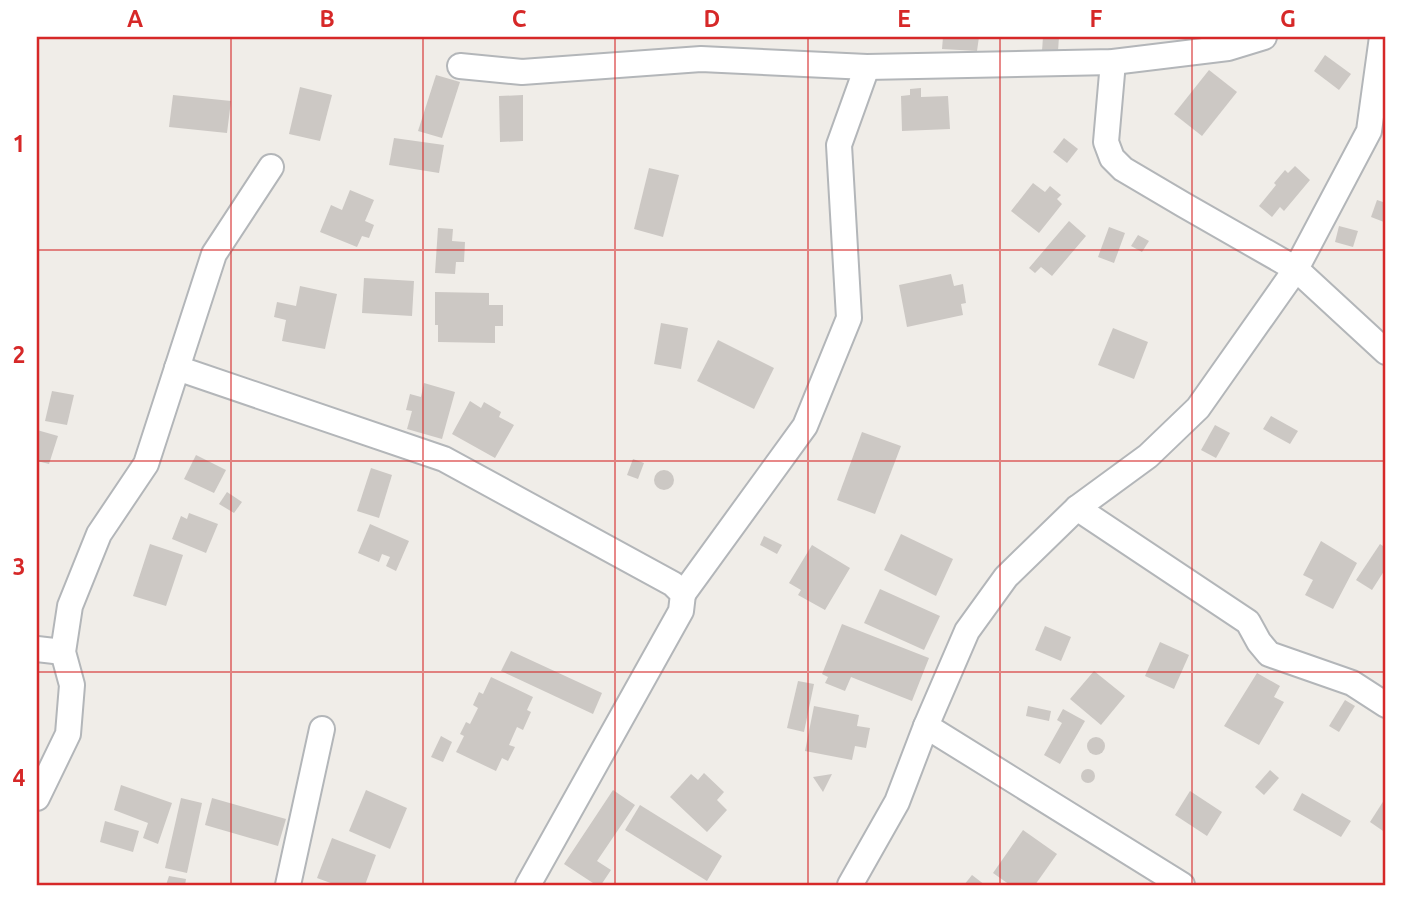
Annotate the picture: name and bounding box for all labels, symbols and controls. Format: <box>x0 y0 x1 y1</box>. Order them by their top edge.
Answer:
text: A <box>127 6 143 31</box>
text: B <box>319 6 335 31</box>
text: C <box>512 6 527 31</box>
text: D <box>704 6 720 31</box>
text: E <box>897 6 911 31</box>
text: F <box>1090 6 1103 31</box>
text: G <box>1280 6 1296 31</box>
text: 1 <box>13 131 25 156</box>
text: 2 <box>13 342 25 367</box>
text: 3 <box>13 554 25 579</box>
text: 4 <box>13 765 26 790</box>

